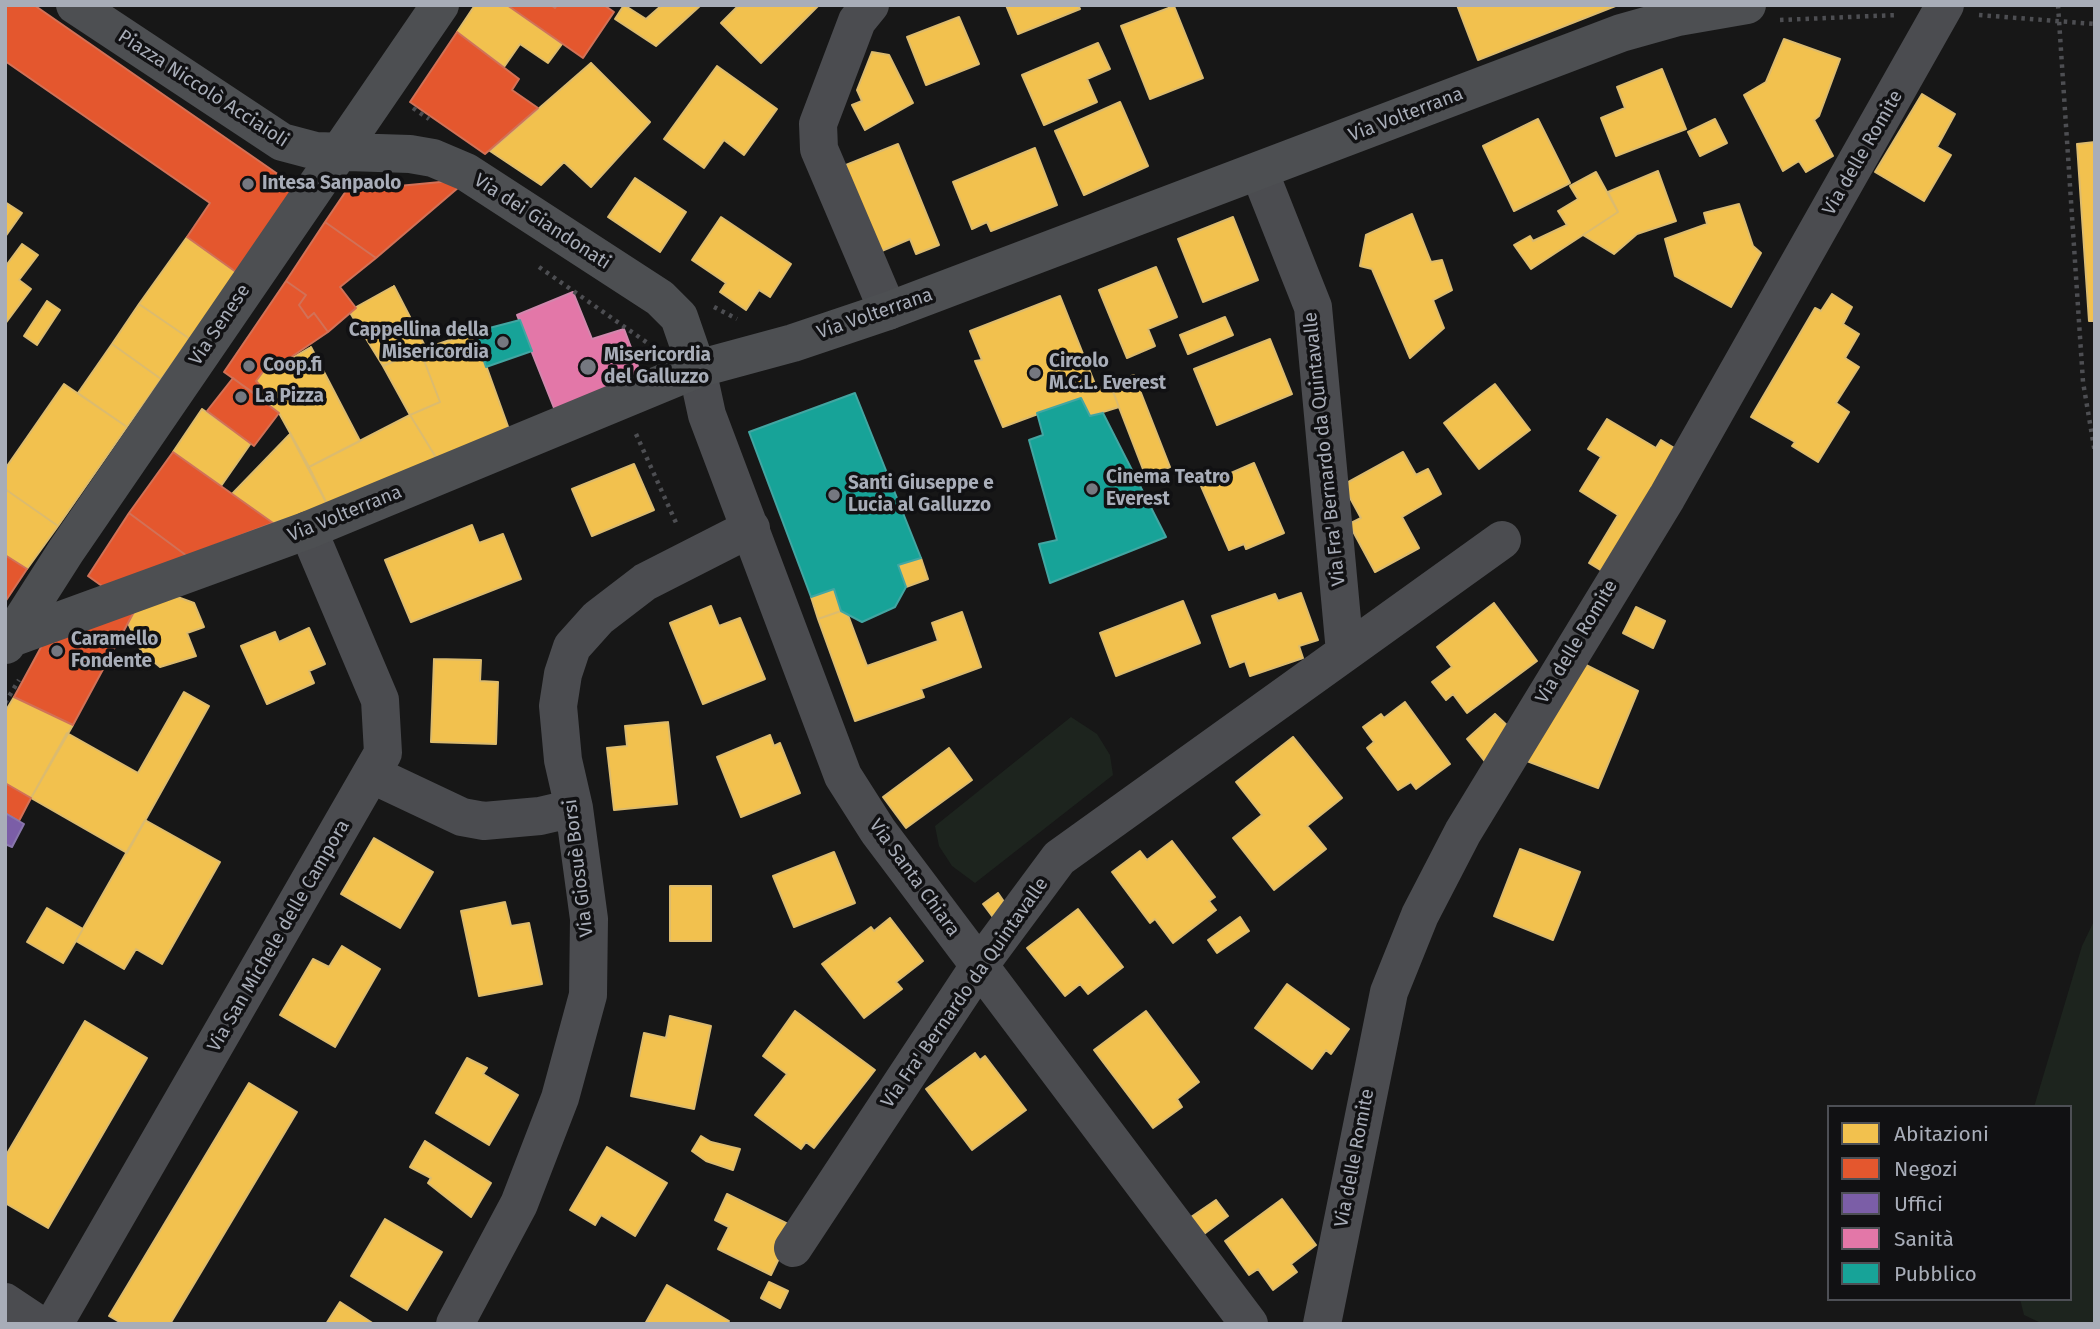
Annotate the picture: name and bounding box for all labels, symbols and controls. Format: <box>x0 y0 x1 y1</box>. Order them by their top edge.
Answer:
street label: Piazza Niccolò Acciaioli <box>114 25 292 153</box>
street label: Via Volterrana <box>1346 83 1466 147</box>
street label: Via delle Romite <box>1818 87 1908 219</box>
street label: Via dei Giandonati <box>469 169 615 275</box>
place label: Intesa Sanpaolo <box>262 173 401 195</box>
marker: Intesa Sanpaolo <box>240 176 256 192</box>
street label: Via Senese <box>185 280 255 370</box>
street label: Via Volterrana <box>814 284 936 344</box>
street label: Via Fra' Bernardo da Quintavalle <box>1299 311 1351 587</box>
place label: Cappellina della Misericordia <box>349 320 489 364</box>
marker: Cappellina della Misericordia <box>495 334 511 350</box>
place label: Misericordia del Galluzzo <box>604 345 711 389</box>
place label: Circolo M.C.L. Everest <box>1049 351 1166 395</box>
place label: Coop.fi <box>263 355 322 377</box>
marker: Misericordia del Galluzzo <box>578 357 598 377</box>
marker: Coop.fi <box>241 358 257 374</box>
marker: Circolo M.C.L. Everest <box>1027 365 1043 381</box>
place label: La Pizza <box>255 386 324 408</box>
marker: La Pizza <box>233 389 249 405</box>
place label: Cinema Teatro Everest <box>1106 467 1230 511</box>
place label: Santi Giuseppe e Lucia al Galluzzo <box>848 473 994 517</box>
street label: Via Volterrana <box>285 481 405 547</box>
marker: Cinema Teatro Everest <box>1084 481 1100 497</box>
marker: Santi Giuseppe e Lucia al Galluzzo <box>826 487 842 503</box>
street label: Via delle Romite <box>1531 576 1623 708</box>
place label: Caramello Fondente <box>71 629 158 673</box>
marker: Caramello Fondente <box>49 643 65 659</box>
street label: Via Giosuè Borsi <box>559 798 599 938</box>
street label: Via Santa Chiara <box>864 815 964 941</box>
street label: Via San Michele delle Campora <box>203 816 355 1056</box>
street label: Via Fra' Bernardo da Quintavalle <box>877 874 1053 1112</box>
street label: Via delle Romite <box>1330 1087 1380 1229</box>
legend <box>1827 1105 2072 1301</box>
text: Abitazioni <box>1894 1121 1989 1147</box>
text: Negozi <box>1894 1156 1958 1182</box>
text: Uffici <box>1894 1191 1943 1217</box>
text: Sanità <box>1894 1226 1954 1252</box>
text: Pubblico <box>1894 1261 1977 1287</box>

